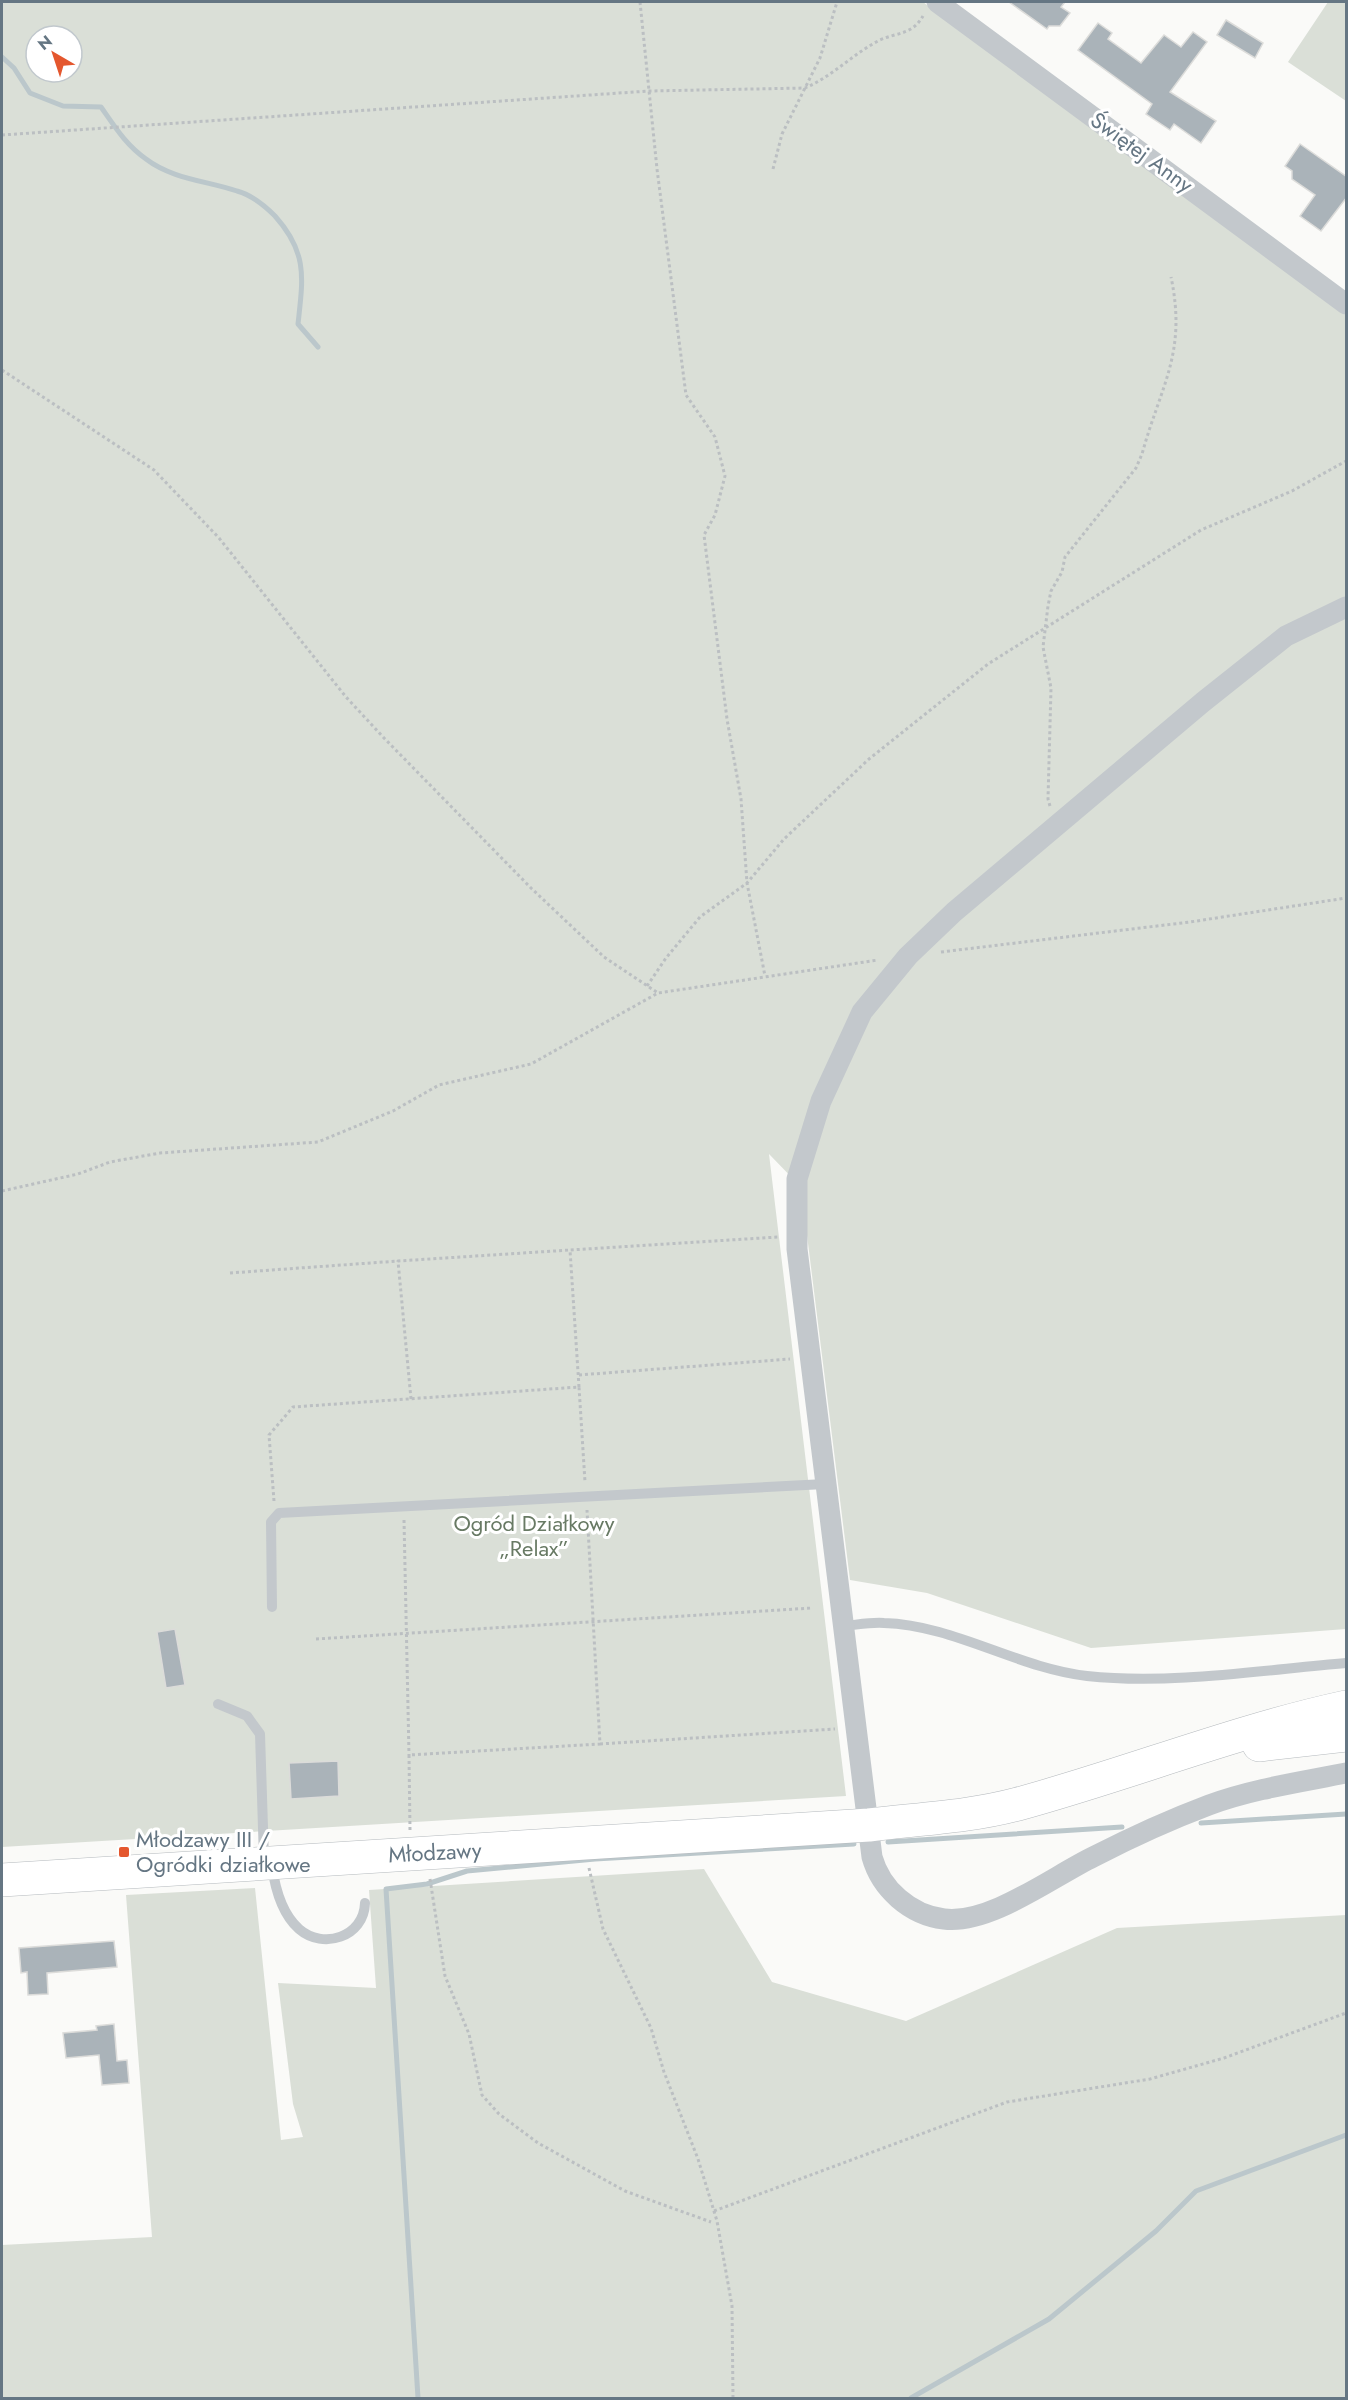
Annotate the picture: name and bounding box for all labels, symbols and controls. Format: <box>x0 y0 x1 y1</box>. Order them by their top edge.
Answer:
north arrow <box>24 24 84 84</box>
text: N <box>33 30 57 56</box>
street label: Świętej Anny <box>1084 104 1200 200</box>
park label: Ogród Działkowy „Relax” <box>453 1507 615 1564</box>
place label: Młodzawy III / Ogródki działkowe <box>136 1823 311 1880</box>
street label: Młodzawy <box>388 1834 483 1870</box>
marker: Młodzawy III / Ogródki działkowe <box>117 1845 131 1859</box>

